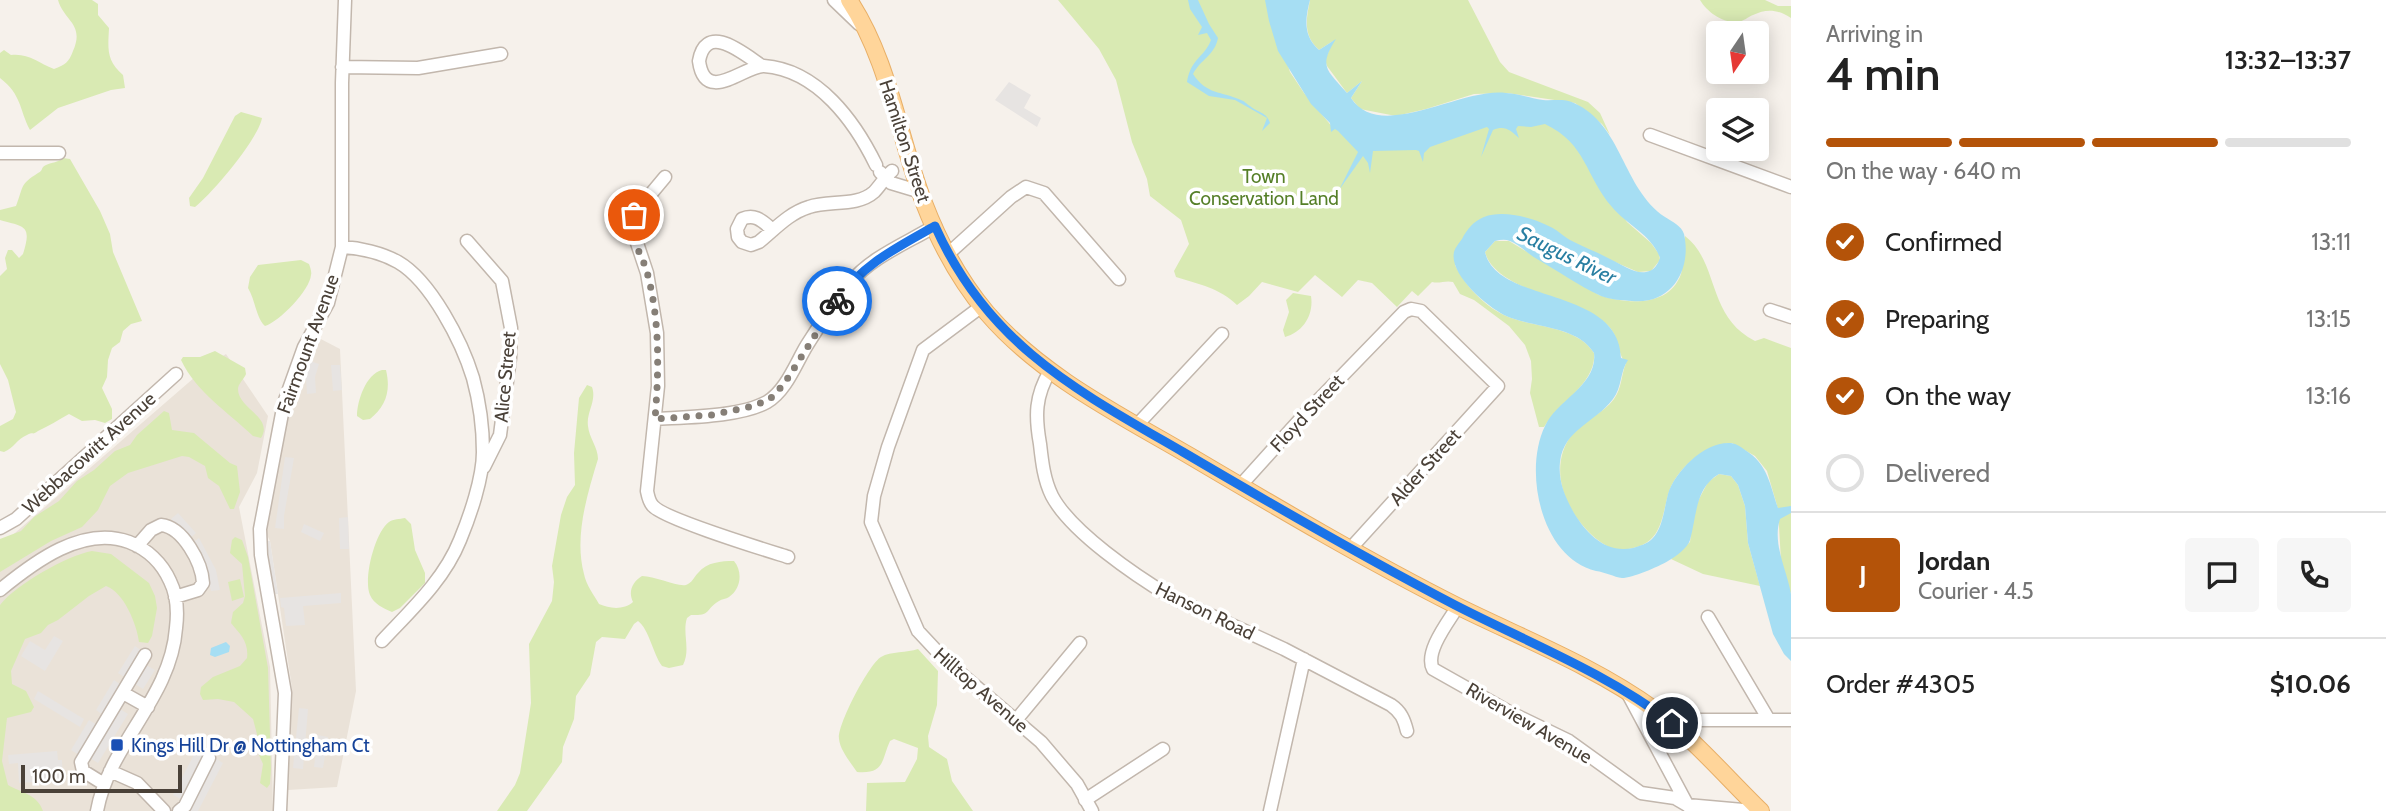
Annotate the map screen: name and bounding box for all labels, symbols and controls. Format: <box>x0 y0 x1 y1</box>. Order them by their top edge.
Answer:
text: Arriving in <box>1826 20 1923 48</box>
north arrow <box>1706 21 1769 84</box>
map controls <box>1706 21 1769 161</box>
text: 13:32–13:37 <box>2225 44 2351 76</box>
text: 4 min <box>1826 46 1940 102</box>
street label: Hamilton Street <box>874 77 936 206</box>
button: layers <box>1706 98 1769 161</box>
text: On the way · 640 m <box>1826 157 2021 185</box>
park label: Town Conservation Land <box>1189 165 1339 210</box>
pin <box>604 185 664 245</box>
icon: bag <box>615 196 653 234</box>
water label: Saugus River <box>1514 220 1622 290</box>
icon: check <box>1826 223 1864 261</box>
text: Confirmed <box>1885 226 2002 258</box>
text: 13:11 <box>2311 228 2351 256</box>
courier <box>802 266 872 336</box>
street label: Fairmount Avenue <box>272 271 344 417</box>
icon: bike <box>818 282 856 320</box>
icon: check <box>1826 300 1864 338</box>
text: Preparing <box>1885 303 1989 335</box>
text: 13:15 <box>2306 305 2351 333</box>
street label: Alice Street <box>490 330 520 424</box>
street label: Floyd Street <box>1265 369 1349 457</box>
icon: check <box>1826 377 1864 415</box>
text: On the way <box>1885 380 2011 412</box>
text: 13:16 <box>2306 382 2351 410</box>
street label: Webbacowitt Avenue <box>18 387 160 519</box>
street label: Alder Street <box>1385 423 1466 510</box>
text: Delivered <box>1885 457 1990 489</box>
button: chat <box>2185 538 2259 612</box>
button: phone <box>2277 538 2351 612</box>
text: Jordan <box>1918 545 1990 577</box>
text: J <box>1859 559 1867 591</box>
street label: Hanson Road <box>1152 577 1258 645</box>
text: Courier · 4.5 <box>1918 577 2034 605</box>
street label: Hilltop Avenue <box>929 643 1033 738</box>
text: Order #4305 <box>1826 668 1975 700</box>
text: $10.06 <box>2270 668 2351 700</box>
street label: Riverview Avenue <box>1462 678 1596 769</box>
pin <box>1642 693 1702 753</box>
icon: home <box>1653 704 1691 742</box>
place label: Kings Hill Dr @ Nottingham Ct <box>131 734 370 757</box>
marker: Kings Hill Dr @ Nottingham Ct <box>109 737 125 753</box>
scale bar <box>21 762 182 794</box>
text: 100 m <box>32 765 86 788</box>

